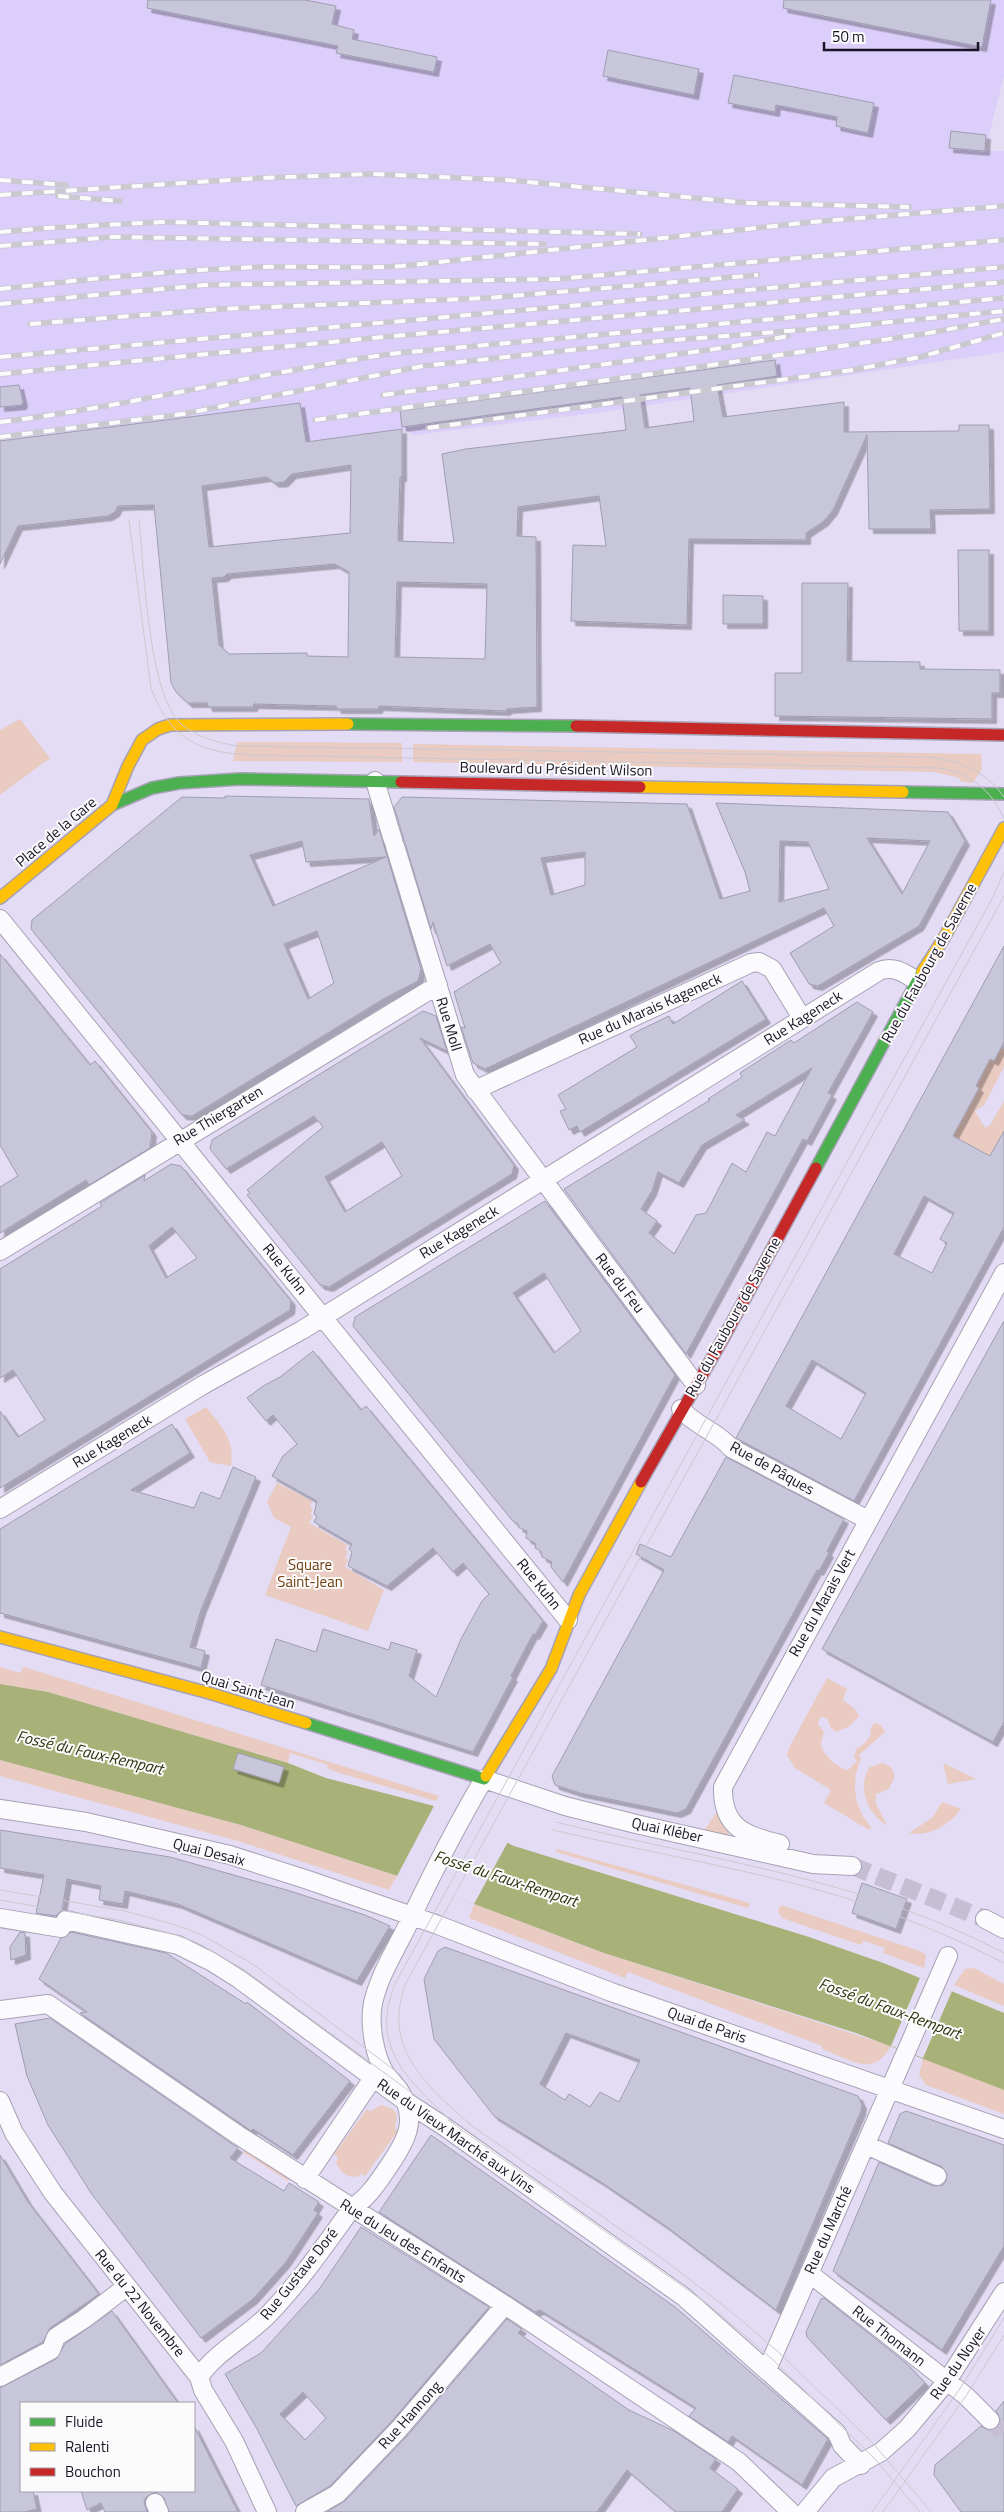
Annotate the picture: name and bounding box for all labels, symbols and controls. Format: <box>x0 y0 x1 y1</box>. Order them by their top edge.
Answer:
scale bar <box>824 20 978 52</box>
text: 50 m <box>832 25 865 48</box>
street label: Boulevard du Président Wilson <box>459 755 653 782</box>
street label: Place de la Gare <box>10 791 101 872</box>
street label: Rue du Faubourg de Saverne <box>875 879 982 1047</box>
street label: Rue du Marais Kageneck <box>575 967 725 1050</box>
street label: Rue Kageneck <box>759 984 846 1051</box>
street label: Rue Moll <box>430 994 469 1054</box>
street label: Rue Thiergarten <box>168 1080 267 1152</box>
street label: Rue Kageneck <box>415 1199 503 1264</box>
street label: Rue du Faubourg de Saverne <box>679 1233 786 1401</box>
street label: Rue Kuhn <box>257 1238 313 1299</box>
street label: Rue du Feu <box>590 1248 651 1318</box>
street label: Rue Kageneck <box>68 1408 156 1473</box>
street label: Rue de Pâques <box>726 1435 819 1500</box>
street label: Rue du Marais Vert <box>782 1544 861 1661</box>
park label: Square Saint-Jean <box>277 1553 343 1593</box>
street label: Rue Kuhn <box>511 1553 567 1614</box>
street label: Quai Saint-Jean <box>198 1664 298 1715</box>
water label: Fossé du Faux-Rempart <box>15 1724 167 1781</box>
street label: Quai Kléber <box>629 1811 705 1848</box>
street label: Quai Desaix <box>171 1831 248 1872</box>
water label: Fossé du Faux-Rempart <box>431 1844 583 1913</box>
water label: Fossé du Faux-Rempart <box>816 1971 966 2045</box>
street label: Quai de Paris <box>664 2000 750 2049</box>
street label: Rue du Vieux Marché aux Vins <box>373 2072 540 2199</box>
street label: Rue du Marché <box>798 2182 857 2278</box>
street label: Rue du Jeu des Enfants <box>336 2192 471 2289</box>
street label: Rue Gustave Doré <box>254 2223 343 2325</box>
street label: Rue du 22 Novembre <box>90 2244 191 2362</box>
street label: Rue Thomann <box>848 2299 931 2372</box>
street label: Rue du Noyer <box>924 2321 991 2404</box>
street label: Rue Hannong <box>372 2375 447 2454</box>
legend <box>20 2402 195 2492</box>
text: Fluide <box>65 2410 103 2433</box>
text: Ralenti <box>65 2435 109 2458</box>
text: Bouchon <box>65 2460 121 2483</box>

